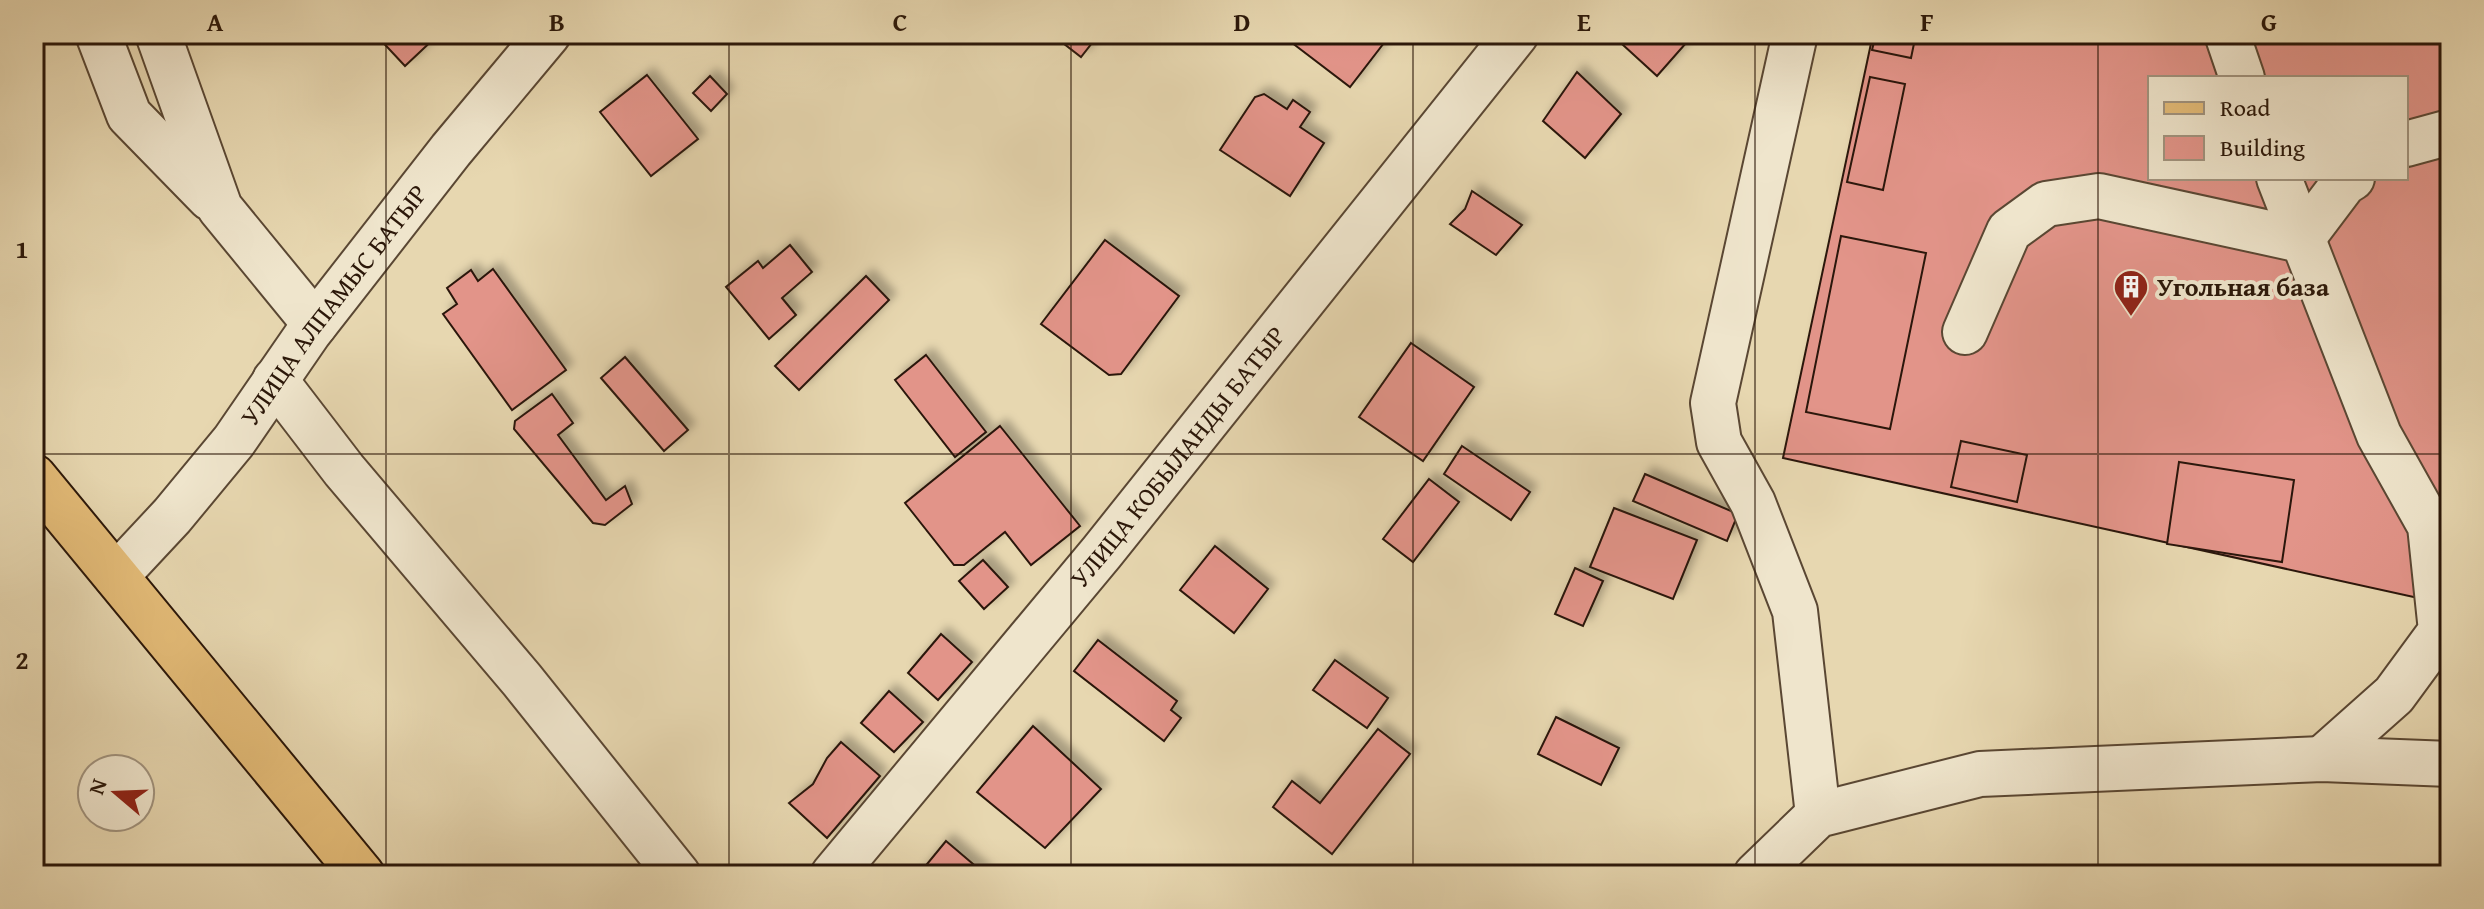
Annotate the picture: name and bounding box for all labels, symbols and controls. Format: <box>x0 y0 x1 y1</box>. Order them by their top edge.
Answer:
text: A <box>207 2 224 41</box>
text: B <box>549 2 565 41</box>
text: C <box>893 2 907 41</box>
text: D <box>1234 2 1250 41</box>
text: E <box>1577 2 1591 41</box>
text: F <box>1920 2 1934 41</box>
text: G <box>2261 2 2277 41</box>
legend <box>2148 76 2408 180</box>
text: Road <box>2220 90 2270 125</box>
text: Building <box>2220 130 2305 165</box>
street label: УЛИЦА АЛПАМЫС БАТЫР <box>230 176 436 433</box>
text: 1 <box>15 229 29 268</box>
place label: Угольная база <box>2157 267 2330 306</box>
building icon: Угольная база <box>2112 268 2150 318</box>
street label: УЛИЦА КОБЫЛАНДЫ БАТЫР <box>1060 317 1295 596</box>
text: 2 <box>15 640 29 679</box>
north arrow <box>76 753 156 833</box>
text: N <box>80 774 115 799</box>

